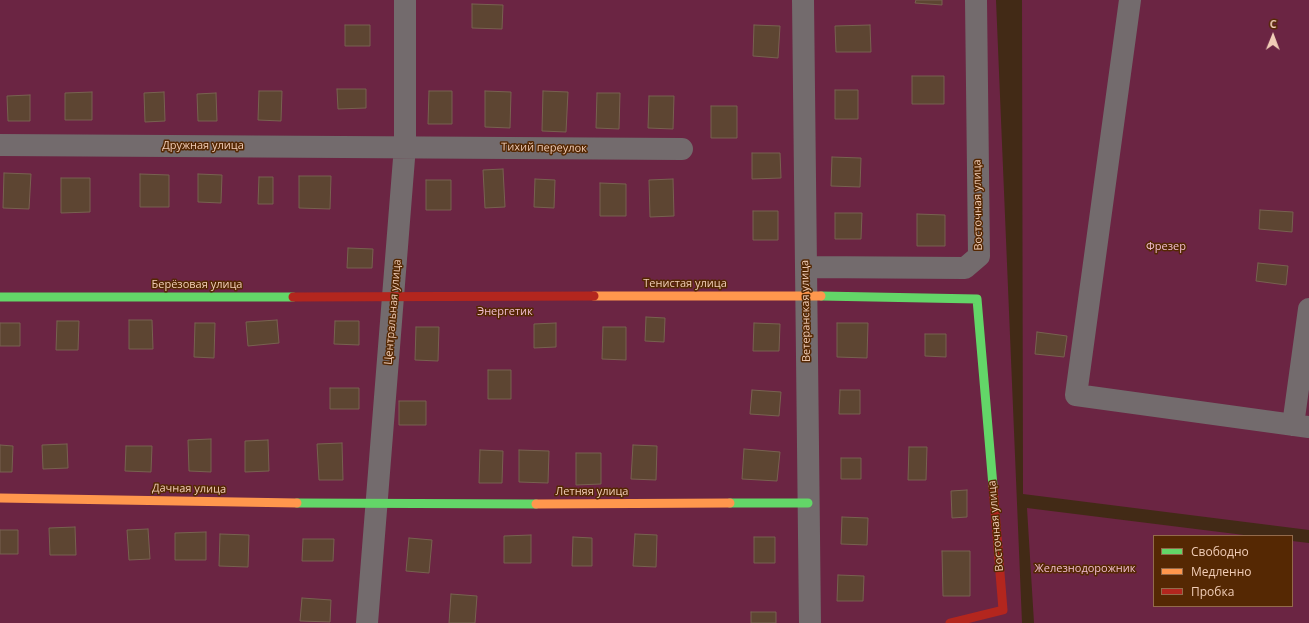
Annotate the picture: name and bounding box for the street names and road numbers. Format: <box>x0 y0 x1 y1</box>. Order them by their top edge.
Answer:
street label: Дружная улица <box>162 139 244 153</box>
street label: Тихий переулок <box>501 141 587 155</box>
street label: Восточная улица <box>971 159 985 251</box>
street label: Центральная улица <box>382 259 404 365</box>
street label: Ветеранская улица <box>799 260 813 362</box>
street label: Тенистая улица <box>643 277 727 291</box>
street label: Берёзовая улица <box>152 278 242 292</box>
street label: Восточная улица <box>985 480 1007 572</box>
street label: Дачная улица <box>152 482 226 496</box>
street label: Летняя улица <box>556 485 628 499</box>

